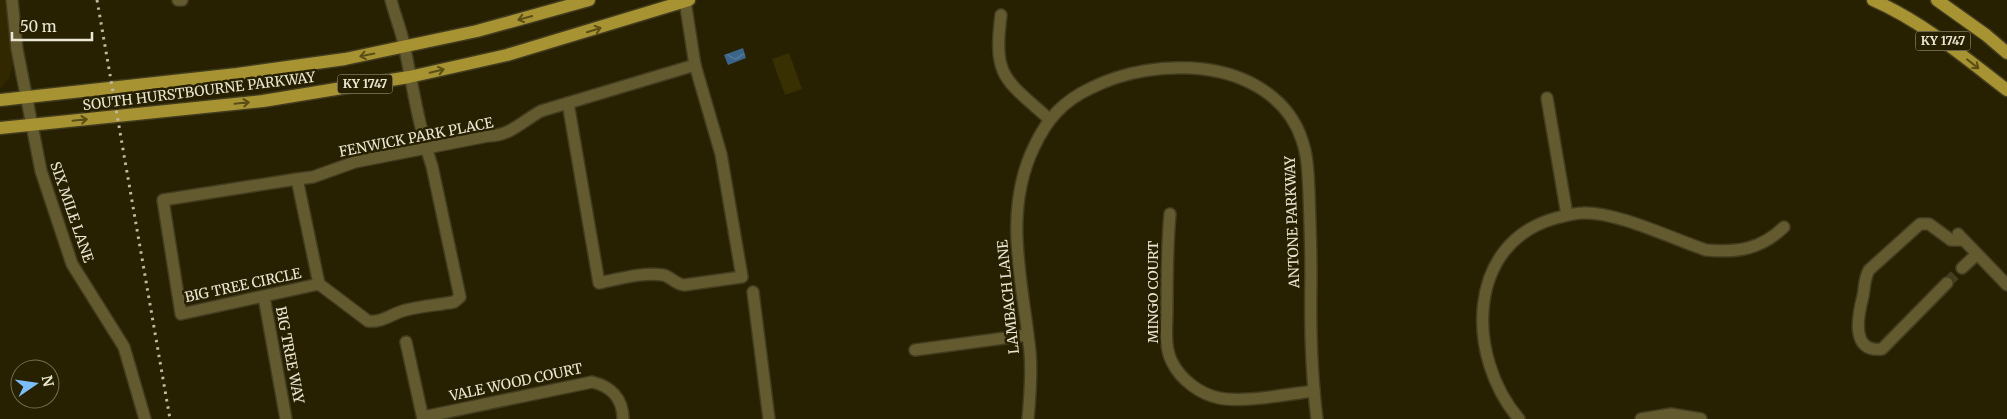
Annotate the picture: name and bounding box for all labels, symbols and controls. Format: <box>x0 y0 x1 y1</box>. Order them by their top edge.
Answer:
scale bar <box>12 10 92 42</box>
one-way arrow <box>518 14 534 23</box>
text: 50 m <box>20 17 57 36</box>
one-way arrow <box>585 24 601 34</box>
road number: KY 1747 <box>1916 31 1970 50</box>
one-way arrow <box>359 50 375 60</box>
one-way arrow <box>1966 58 1979 69</box>
one-way arrow <box>428 66 444 75</box>
street label: SOUTH HURSTBOURNE PARKWAY <box>82 68 317 114</box>
road number: KY 1747 <box>338 74 392 94</box>
one-way arrow <box>234 98 250 108</box>
street label: FENWICK PARK PLACE <box>337 113 495 161</box>
one-way arrow <box>72 115 88 125</box>
street label: ANTONE PARKWAY <box>1281 155 1303 289</box>
street label: SIX MILE LANE <box>46 159 98 265</box>
street label: LAMBACH LANE <box>993 239 1023 355</box>
street label: MINGO COURT <box>1144 240 1162 343</box>
street label: BIG TREE CIRCLE <box>183 264 303 306</box>
street label: BIG TREE WAY <box>272 305 308 406</box>
north arrow <box>10 359 60 409</box>
street label: VALE WOOD COURT <box>447 359 584 405</box>
text: N <box>38 374 58 388</box>

